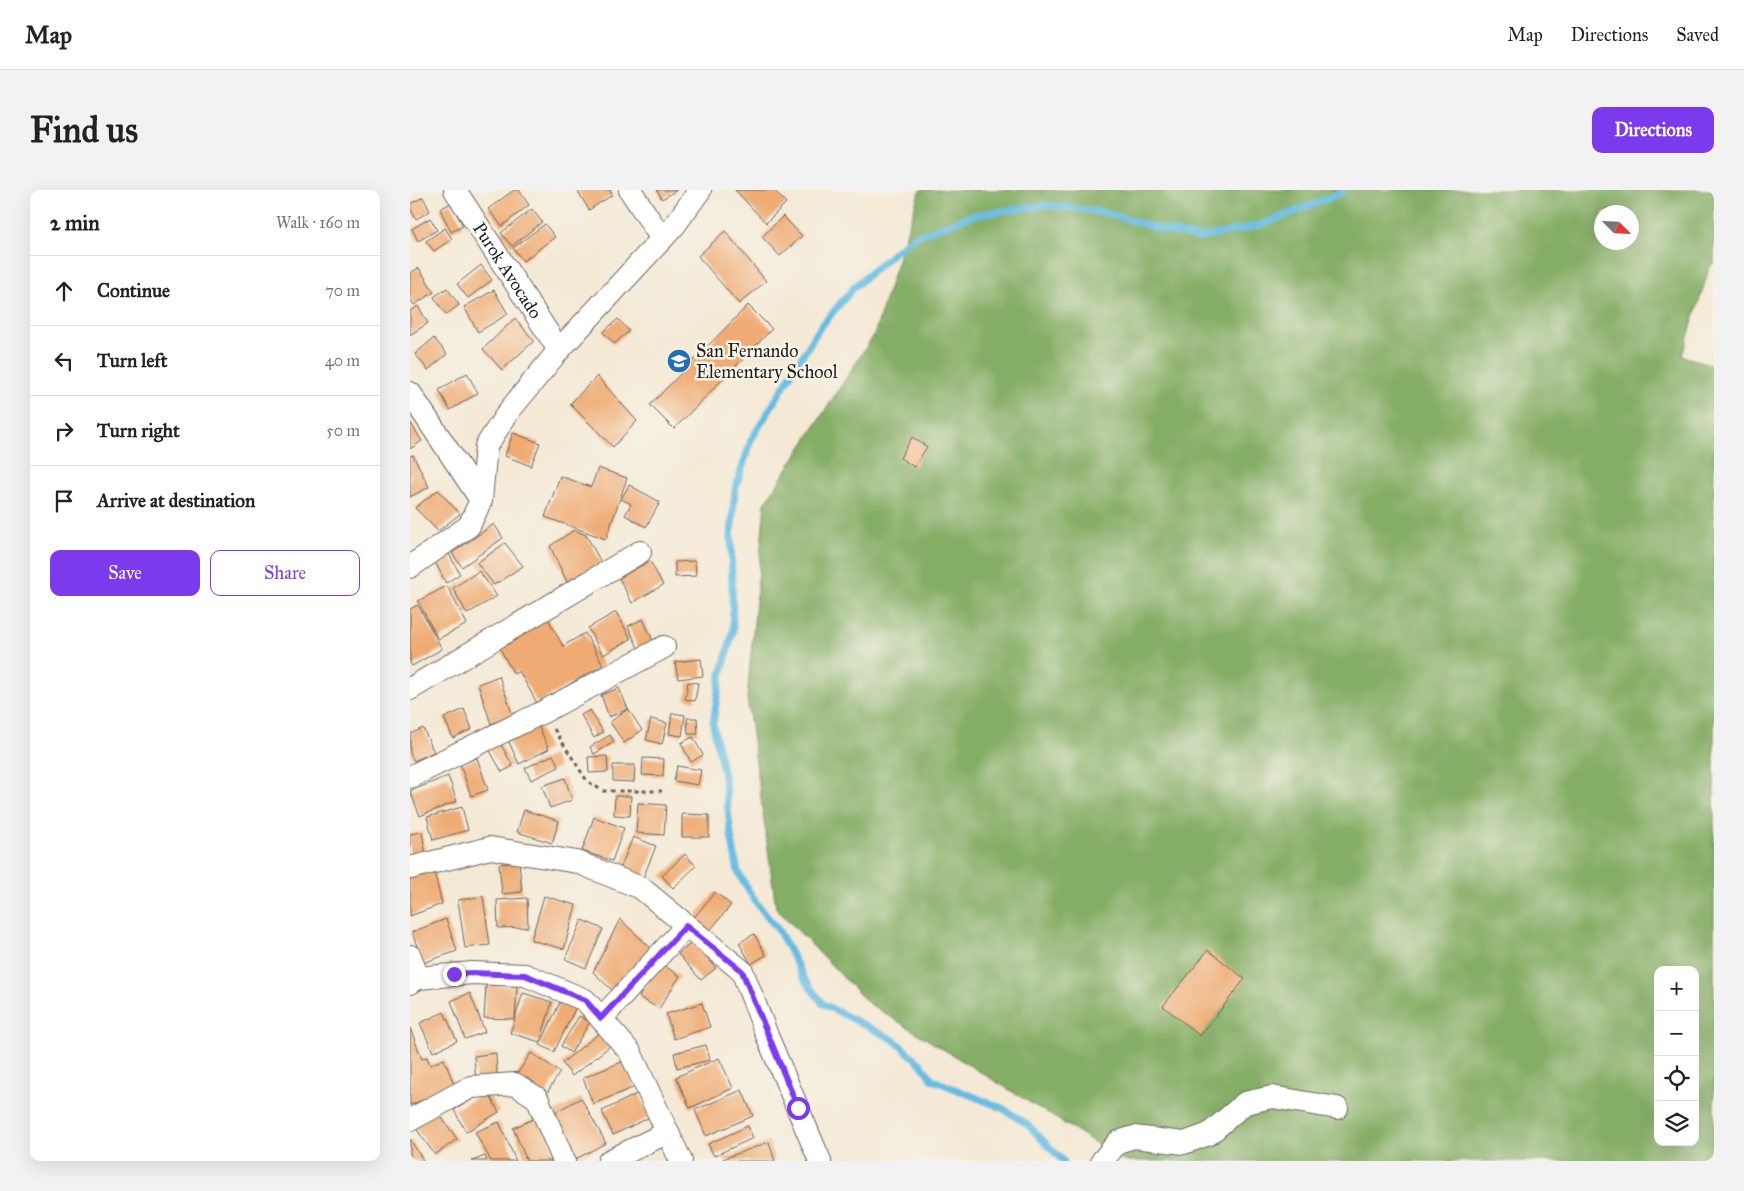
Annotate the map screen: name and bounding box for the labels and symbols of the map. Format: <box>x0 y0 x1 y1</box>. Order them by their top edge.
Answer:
north arrow <box>1594 205 1639 250</box>
street label: Purok Avocado <box>468 218 547 323</box>
place label: San Fernando Elementary School <box>696 340 838 383</box>
school or university icon: San Fernando Elementary School <box>666 348 692 374</box>
route end <box>443 963 466 986</box>
route start <box>787 1097 810 1120</box>

